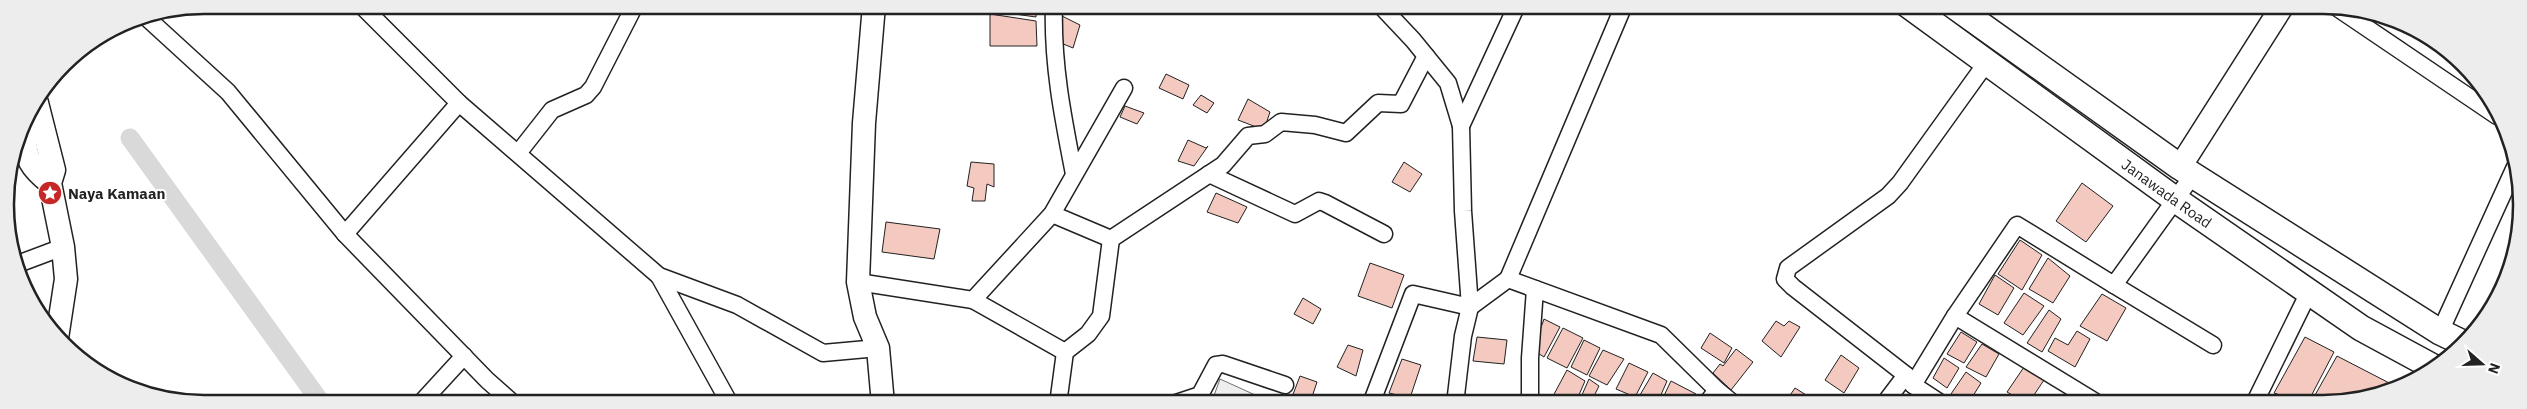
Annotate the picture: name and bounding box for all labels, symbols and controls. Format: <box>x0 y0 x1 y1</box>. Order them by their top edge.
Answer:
street label: Janawada Road <box>2118 154 2216 232</box>
place icon: Naya Kamaan <box>37 180 63 206</box>
place label: Naya Kamaan <box>68 184 165 203</box>
north arrow <box>2457 339 2507 389</box>
text: N <box>2484 361 2504 376</box>

